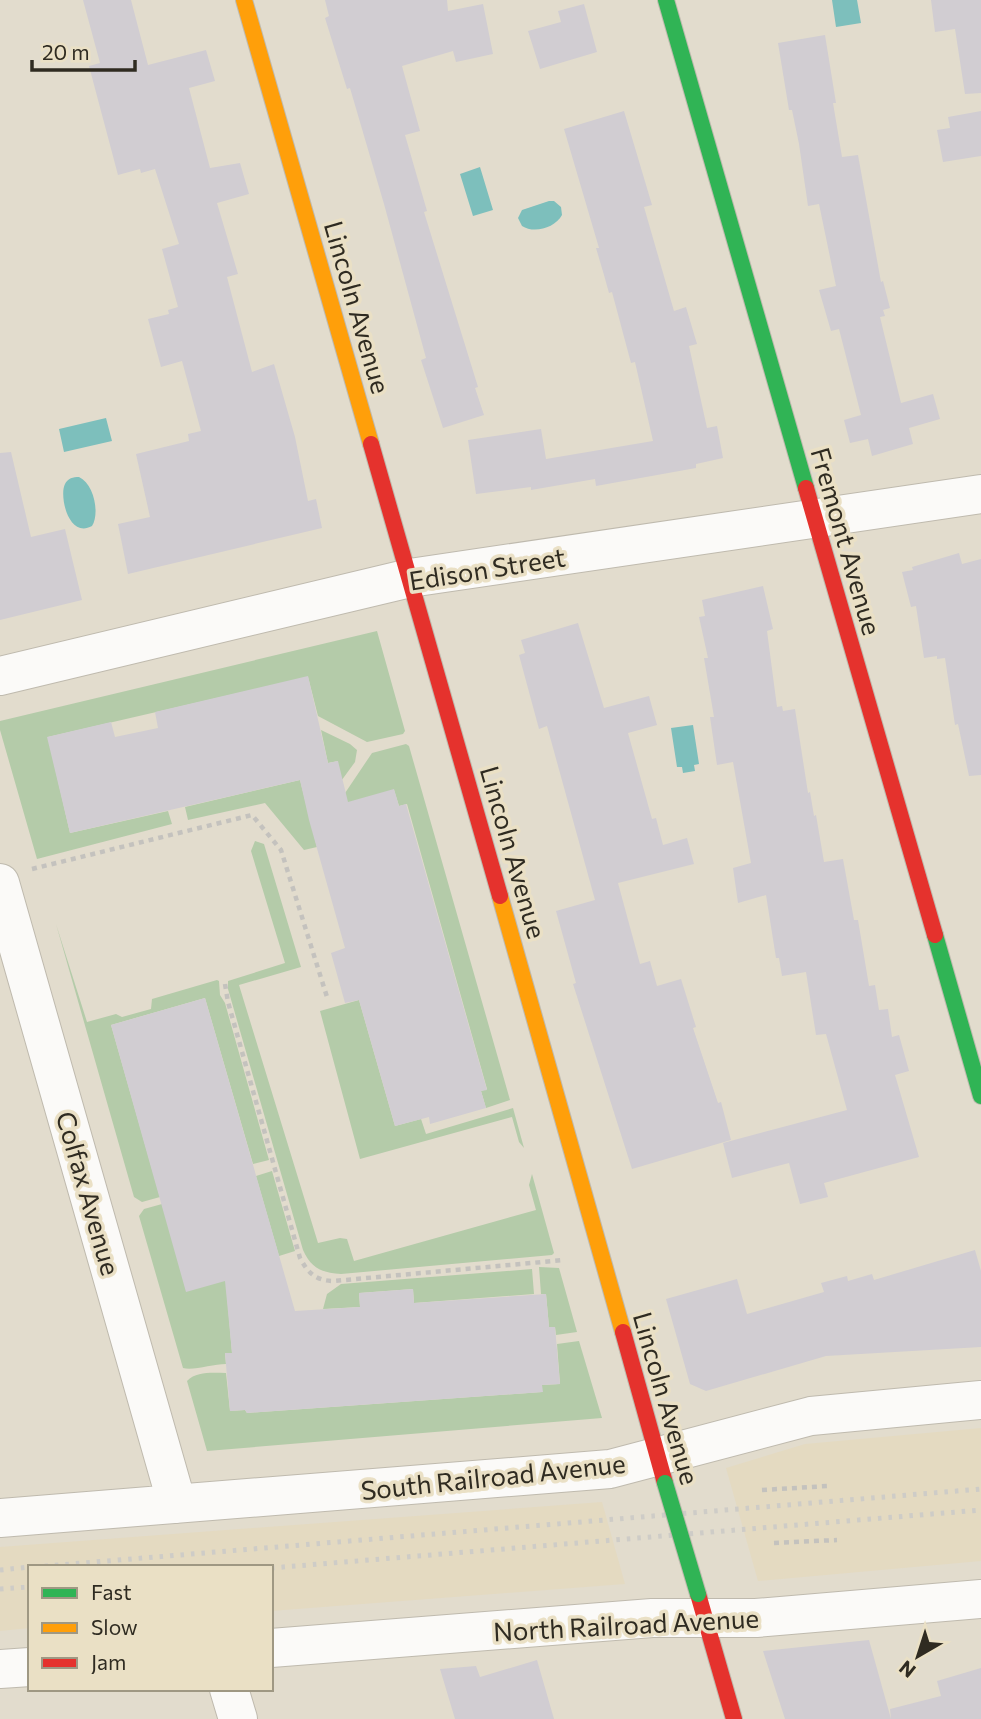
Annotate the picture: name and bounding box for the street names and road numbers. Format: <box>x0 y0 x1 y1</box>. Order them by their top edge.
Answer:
street label: Lincoln Avenue <box>319 217 397 397</box>
street label: Fremont Avenue <box>805 444 889 638</box>
street label: Edison Street <box>407 540 567 596</box>
street label: Lincoln Avenue <box>475 762 553 942</box>
street label: Colfax Avenue <box>51 1107 127 1279</box>
street label: Lincoln Avenue <box>628 1308 706 1488</box>
street label: South Railroad Avenue <box>359 1447 627 1505</box>
street label: North Railroad Avenue <box>492 1602 760 1646</box>

